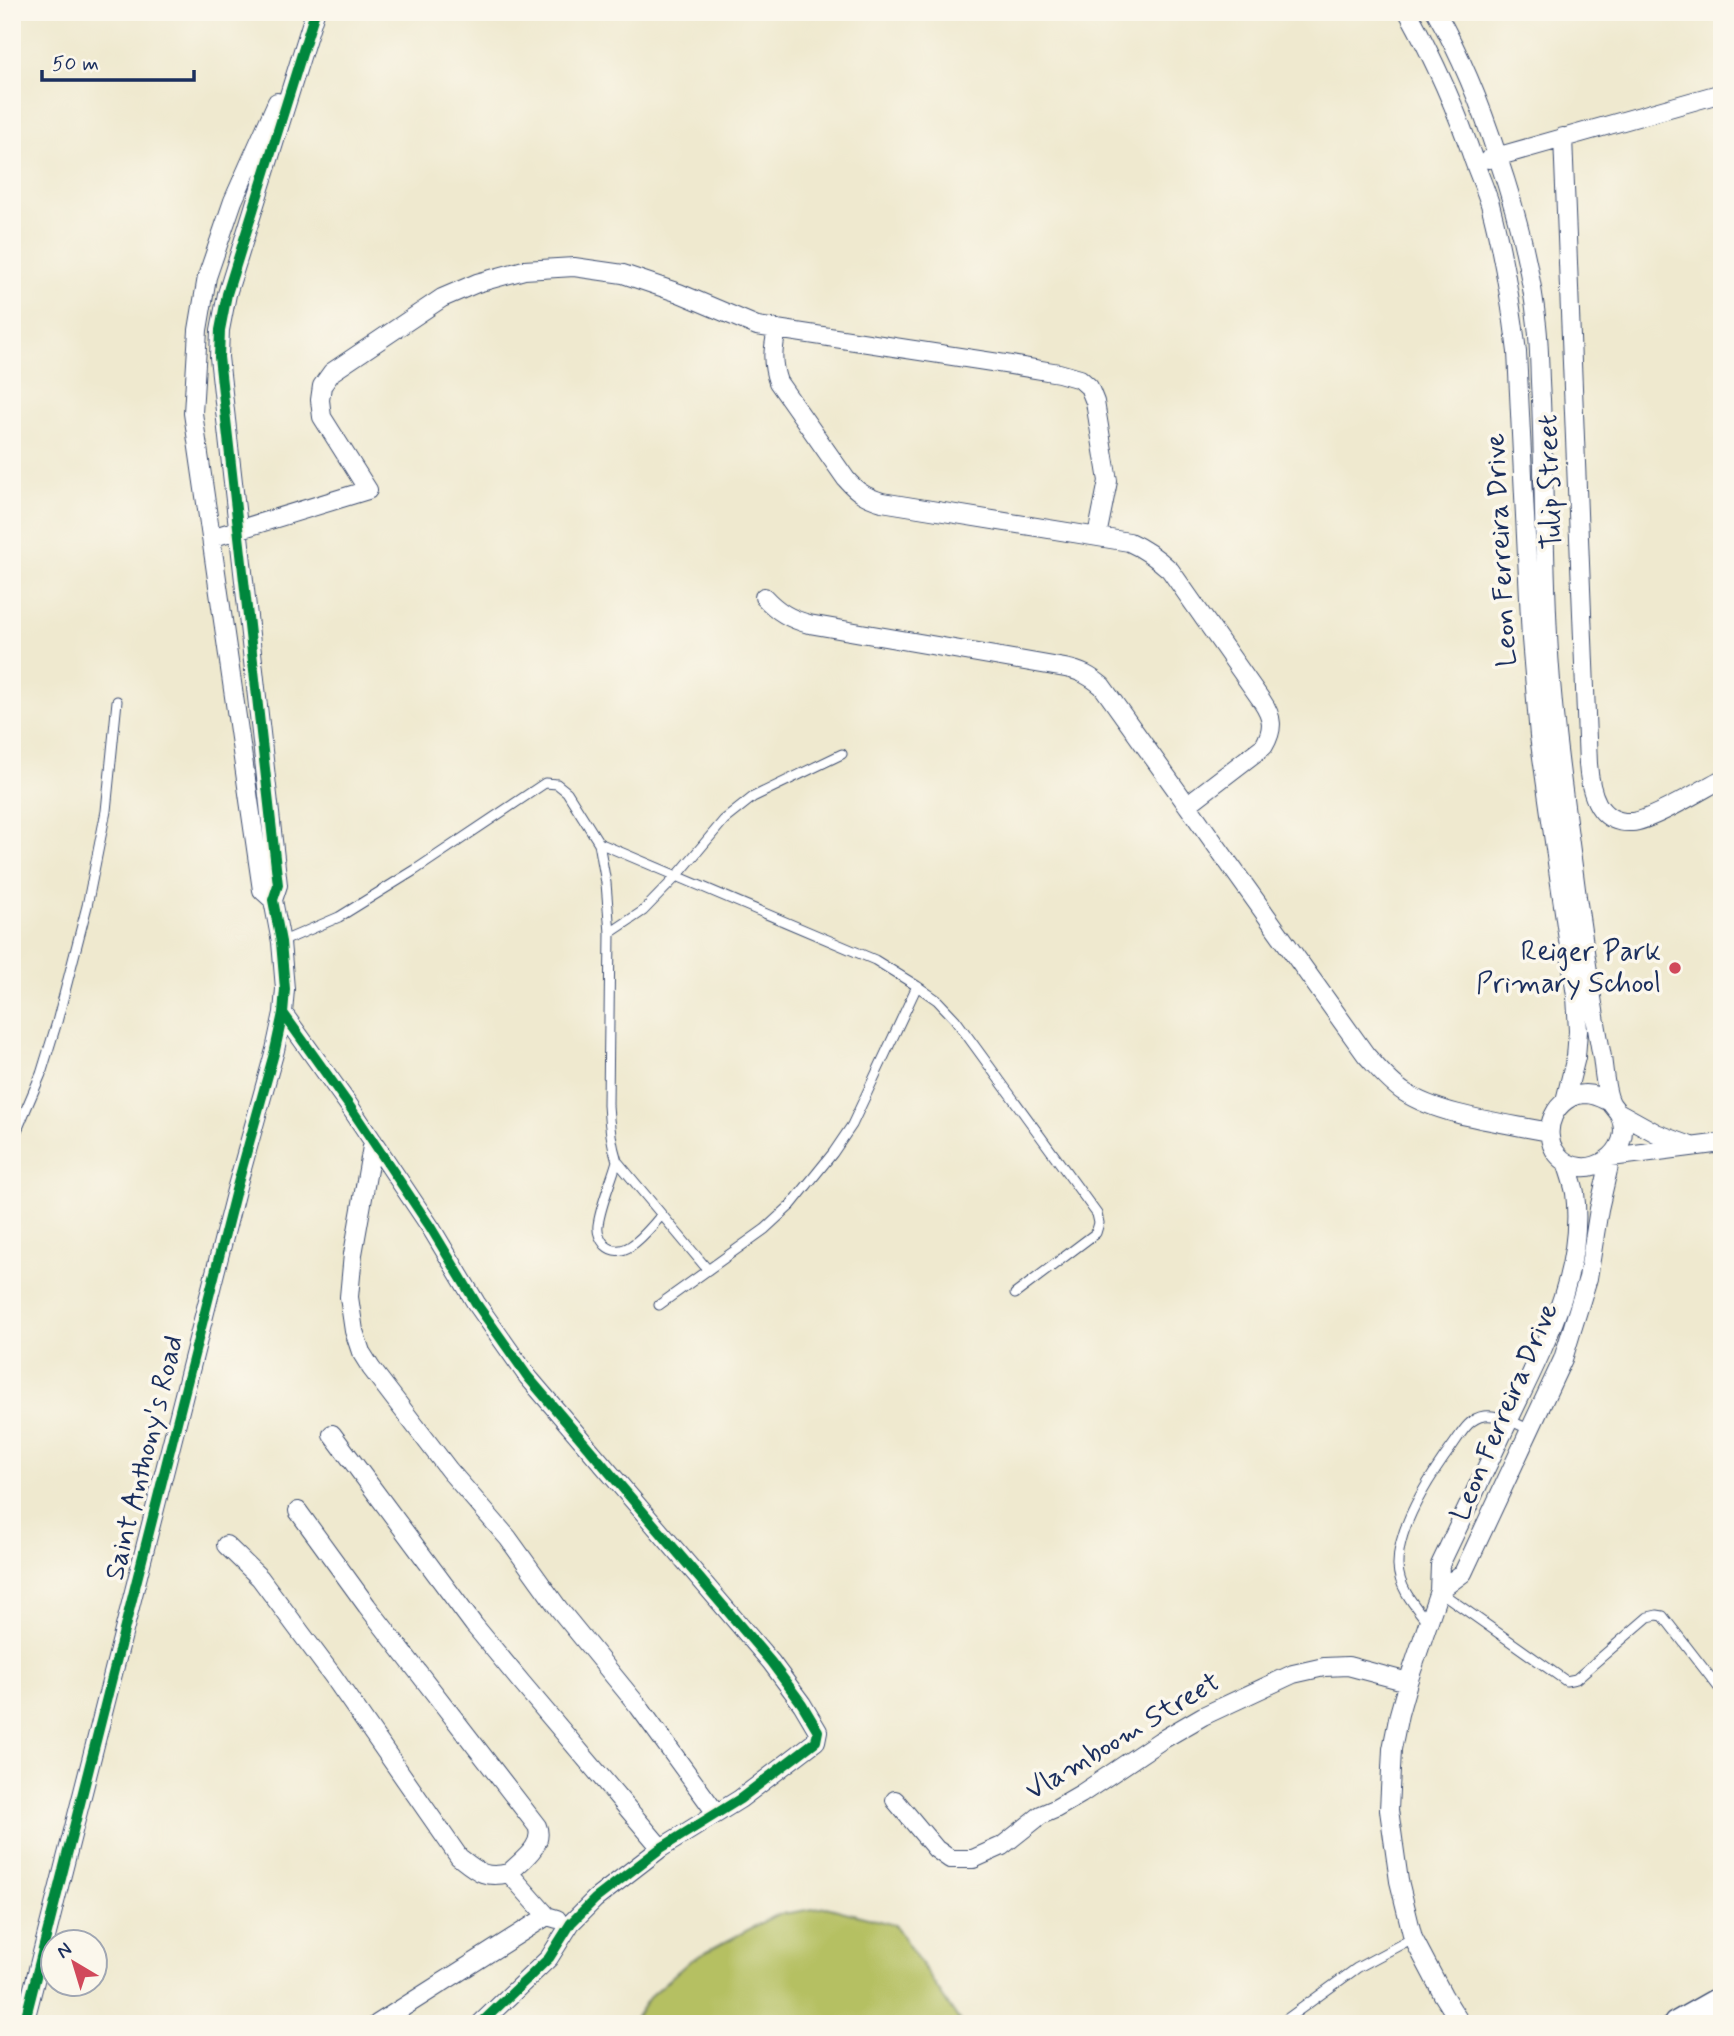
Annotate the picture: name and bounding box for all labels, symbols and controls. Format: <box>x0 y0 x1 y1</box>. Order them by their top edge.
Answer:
scale bar <box>42 38 194 82</box>
text: 50 m <box>52 50 99 78</box>
street label: Tulip Street <box>1530 414 1572 550</box>
street label: Leon Ferreira Drive <box>1477 432 1527 668</box>
place label: Reiger Park Primary School <box>1476 934 1661 1003</box>
marker: Reiger Park Primary School <box>1667 960 1683 976</box>
street label: Leon Ferreira Drive <box>1442 1297 1568 1527</box>
street label: Saint Anthony's Road <box>97 1332 193 1584</box>
street label: Vlamboom Street <box>1019 1664 1227 1810</box>
north arrow <box>38 1927 108 1997</box>
text: N <box>52 1937 77 1965</box>

